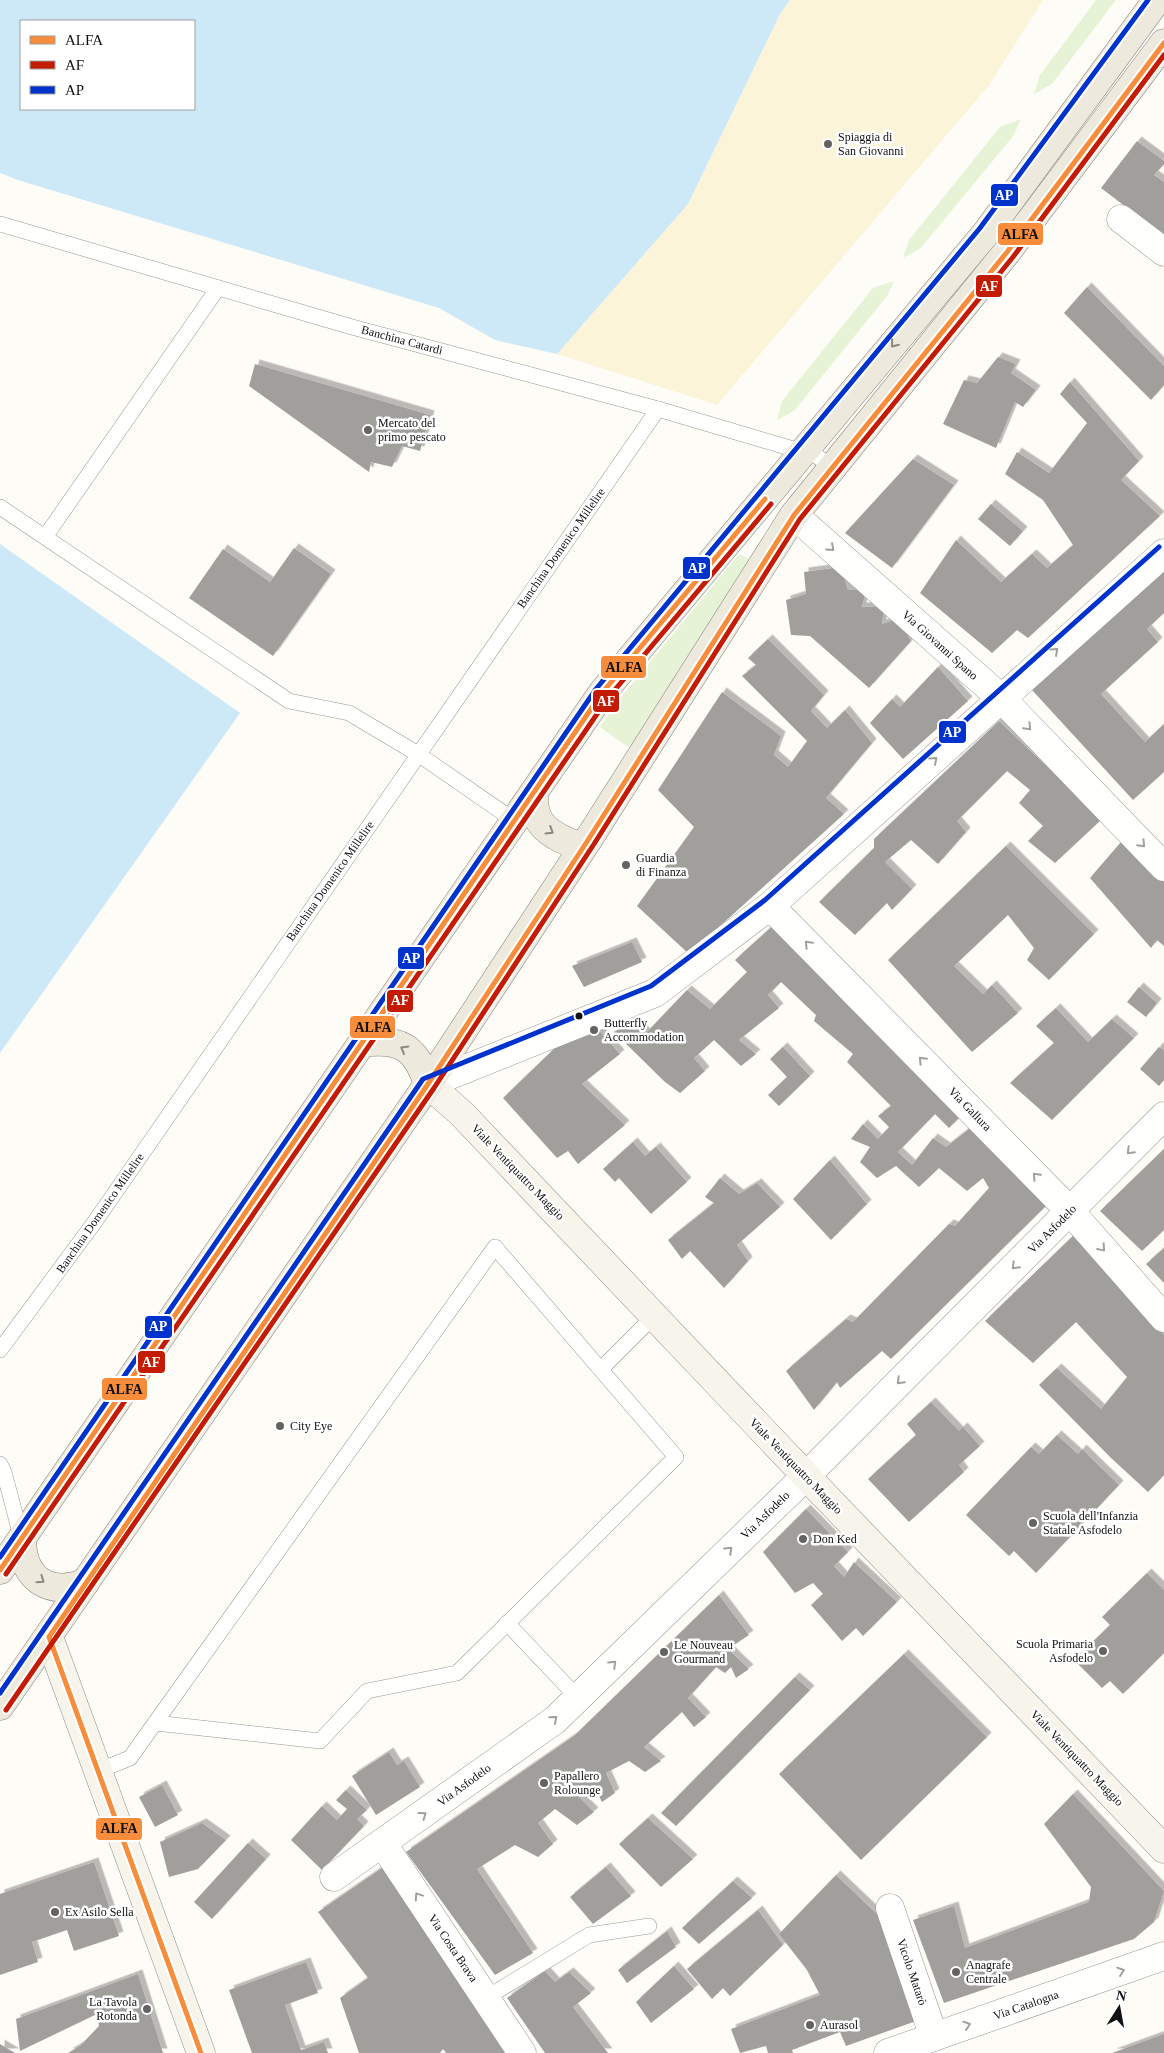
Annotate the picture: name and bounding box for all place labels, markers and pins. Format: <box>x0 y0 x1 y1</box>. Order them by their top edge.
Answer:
place label: Spiaggia di San Giovanni <box>838 130 904 158</box>
marker: Spiaggia di San Giovanni <box>822 138 834 150</box>
place label: Mercato del primo pescato <box>378 416 446 444</box>
marker: Mercato del primo pescato <box>362 424 374 436</box>
place label: Guardia di Finanza <box>636 851 687 879</box>
marker: Guardia di Finanza <box>620 859 632 871</box>
unlabelled marker <box>574 1011 584 1021</box>
place label: Butterfly Accommodation <box>604 1016 684 1044</box>
marker: Butterfly Accommodation <box>588 1024 600 1036</box>
place label: City Eye <box>290 1419 332 1433</box>
marker: City Eye <box>274 1420 286 1432</box>
place label: Scuola dell'Infanzia Statale Asfodelo <box>1043 1509 1139 1537</box>
marker: Scuola dell'Infanzia Statale Asfodelo <box>1027 1517 1039 1529</box>
place label: Don Ked <box>813 1532 857 1546</box>
marker: Don Ked <box>797 1533 809 1545</box>
place label: Scuola Primaria Asfodelo <box>1016 1637 1094 1665</box>
place label: Le Nouveau Gourmand <box>674 1638 733 1666</box>
marker: Scuola Primaria Asfodelo <box>1097 1645 1109 1657</box>
marker: Le Nouveau Gourmand <box>658 1646 670 1658</box>
place label: Papallero Rolounge <box>554 1769 601 1797</box>
marker: Papallero Rolounge <box>538 1777 550 1789</box>
place label: Ex Asilo Sella <box>65 1905 134 1919</box>
marker: Ex Asilo Sella <box>49 1906 61 1918</box>
place label: Anagrafe Centrale <box>966 1958 1011 1986</box>
marker: Anagrafe Centrale <box>950 1966 962 1978</box>
place label: La Tavola Rotonda <box>89 1995 138 2023</box>
marker: La Tavola Rotonda <box>141 2003 153 2015</box>
place label: Aurasol <box>820 2018 859 2032</box>
marker: Aurasol <box>804 2019 816 2031</box>

